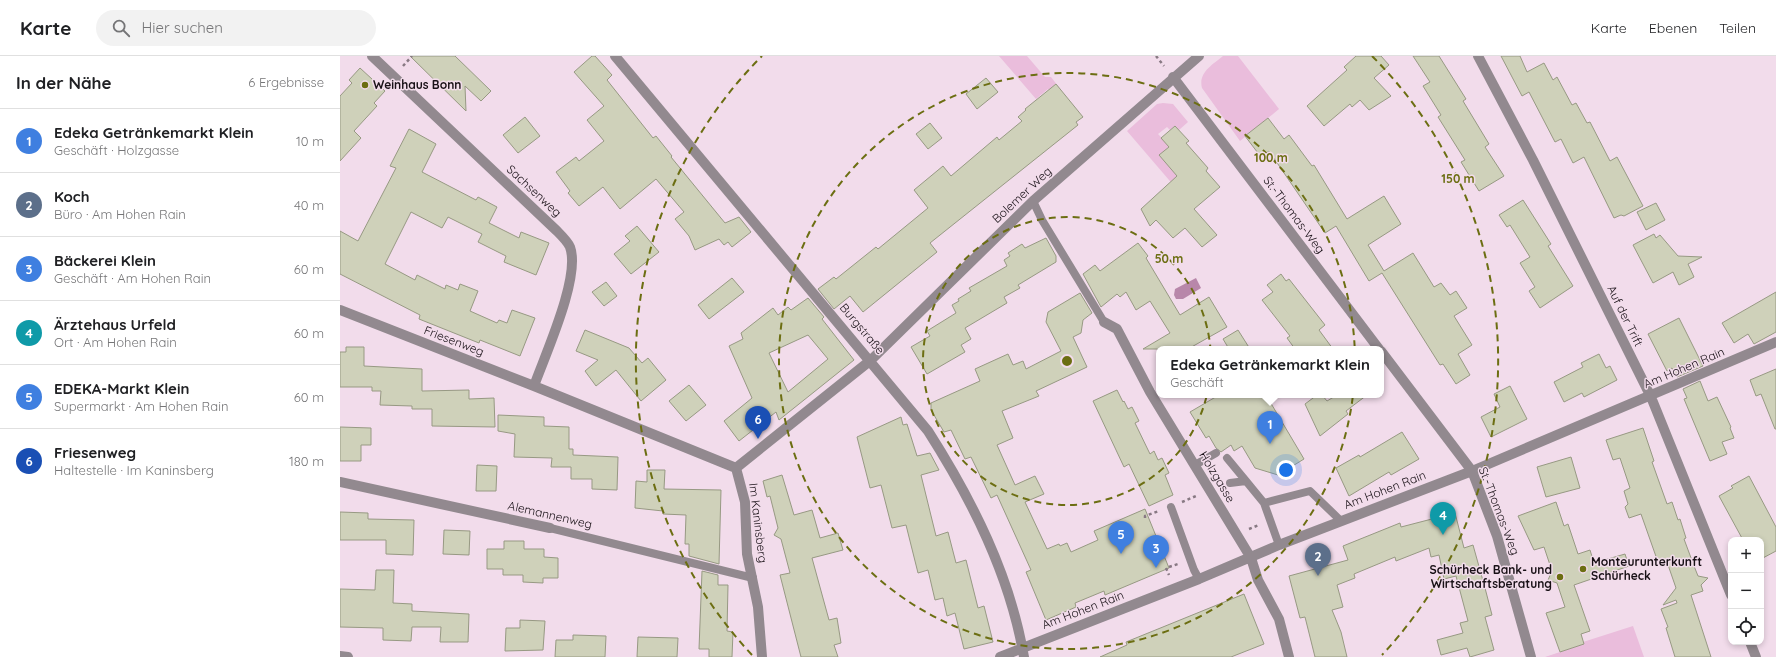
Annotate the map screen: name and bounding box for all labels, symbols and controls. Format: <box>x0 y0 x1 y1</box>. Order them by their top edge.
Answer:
search box <box>96 10 376 46</box>
text: Karte <box>20 16 72 40</box>
icon: search <box>110 17 132 39</box>
text: Hier suchen <box>142 18 223 37</box>
text: Karte <box>1591 19 1627 37</box>
text: Ebenen <box>1649 19 1697 37</box>
text: Teilen <box>1719 19 1756 37</box>
text: In der Nähe <box>16 72 112 93</box>
text: 6 Ergebnisse <box>248 74 324 90</box>
place label: Weinhaus Bonn <box>373 77 461 92</box>
marker: Weinhaus Bonn <box>360 80 370 90</box>
text: Edeka Getränkemarkt Klein <box>54 123 254 142</box>
text: 1 <box>26 133 32 149</box>
text: 10 m <box>296 133 324 149</box>
text: Geschäft · Holzgasse <box>54 142 179 158</box>
text: 100 m <box>1254 150 1288 165</box>
street label: Sachsenweg <box>504 161 565 220</box>
street label: Bolemer Weg <box>989 163 1054 226</box>
text: 150 m <box>1441 171 1475 186</box>
street label: St.-Thomas-Weg <box>1260 173 1328 256</box>
text: Koch <box>54 187 89 206</box>
text: 2 <box>25 197 33 213</box>
text: 40 m <box>294 197 324 213</box>
text: Büro · Am Hohen Rain <box>54 206 186 222</box>
text: Bäckerei Klein <box>54 251 156 270</box>
text: 50 m <box>1155 251 1183 266</box>
text: 3 <box>26 261 32 277</box>
text: 60 m <box>294 261 324 277</box>
text: Geschäft · Am Hohen Rain <box>54 270 211 286</box>
street label: Auf der Trift <box>1604 283 1647 349</box>
street label: Burgstraße <box>837 300 888 357</box>
text: Ärztehaus Urfeld <box>54 315 176 334</box>
street label: Friesenweg <box>422 322 486 359</box>
text: 4 <box>25 325 33 341</box>
text: 60 m <box>294 325 324 341</box>
text: Ort · Am Hohen Rain <box>54 334 177 350</box>
street label: Am Hohen Rain <box>1641 344 1727 391</box>
popup <box>1156 346 1384 398</box>
centre of rings <box>1060 354 1074 368</box>
text: Edeka Getränkemarkt Klein <box>1170 355 1370 374</box>
text: Geschäft <box>1170 374 1224 390</box>
text: EDEKA-Markt Klein <box>54 379 189 398</box>
text: 5 <box>25 389 33 405</box>
text: 60 m <box>294 389 324 405</box>
text: Supermarkt · Am Hohen Rain <box>54 398 228 414</box>
pin: 6 <box>745 406 771 439</box>
pin: 1 <box>1257 411 1283 444</box>
text: Friesenweg <box>54 443 136 462</box>
street label: Holzgasse <box>1196 448 1239 505</box>
text: 6 <box>25 453 33 469</box>
text: 180 m <box>289 453 324 469</box>
your location <box>1276 460 1296 480</box>
text: Haltestelle · Im Kaninsberg <box>54 462 214 478</box>
street label: St.-Thomas-Weg <box>1476 465 1523 557</box>
street label: Am Hohen Rain <box>1342 467 1428 512</box>
street label: Im Kaninsberg <box>746 482 771 564</box>
street label: Alemannenweg <box>506 498 594 532</box>
pin: 4 <box>1430 502 1456 535</box>
pin: 5 <box>1108 521 1134 554</box>
pin: 3 <box>1143 535 1169 568</box>
map controls <box>1728 537 1764 645</box>
button: + <box>1728 537 1764 573</box>
pin: 2 <box>1305 543 1331 576</box>
place label: Monteurunterkunft Schürheck <box>1591 554 1702 583</box>
place label: Schürheck Bank- und Wirtschaftsberatung <box>1430 562 1552 591</box>
marker: Monteurunterkunft Schürheck <box>1578 564 1588 574</box>
marker: Schürheck Bank- und Wirtschaftsberatung <box>1555 572 1565 582</box>
button: − <box>1728 573 1764 609</box>
street label: Am Hohen Rain <box>1040 587 1126 632</box>
button: locate <box>1728 609 1764 645</box>

